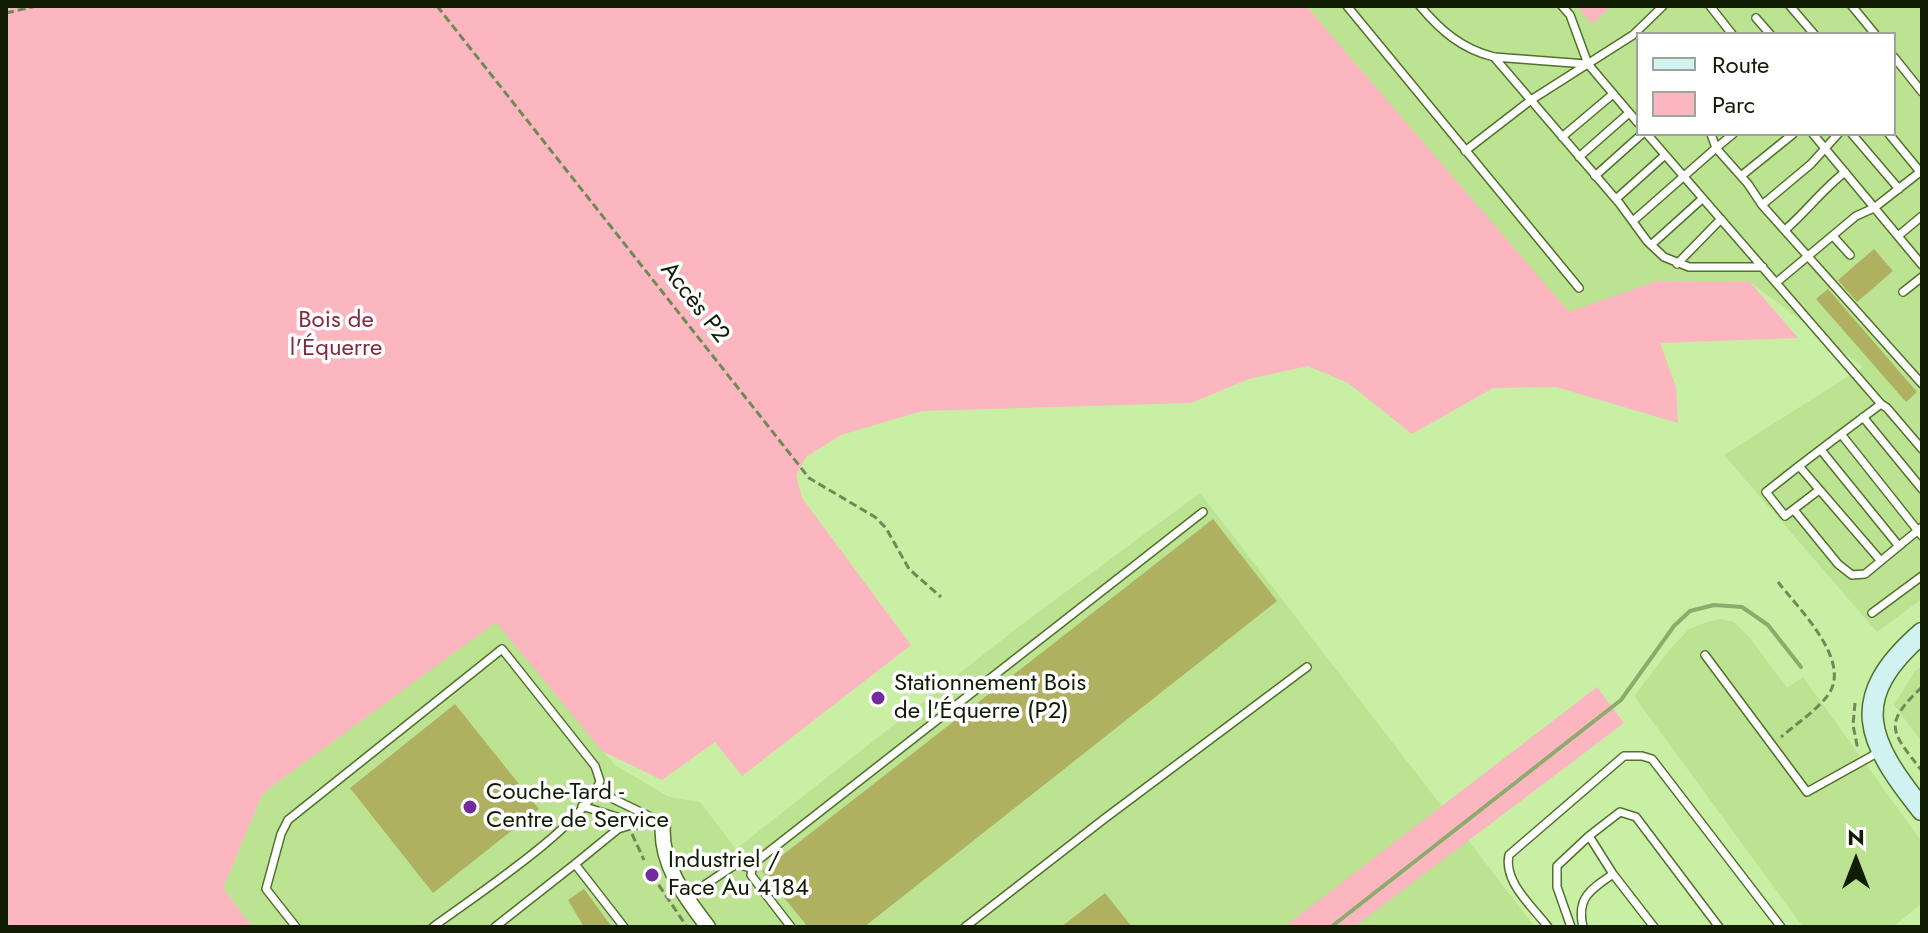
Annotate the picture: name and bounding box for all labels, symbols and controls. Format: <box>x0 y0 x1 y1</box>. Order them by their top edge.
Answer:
legend <box>1636 32 1896 136</box>
text: Route <box>1712 47 1769 82</box>
text: Parc <box>1712 87 1755 122</box>
street label: Accès P2 <box>653 257 735 349</box>
park label: Bois de l'Équerre <box>290 307 382 363</box>
place label: Stationnement Bois de l'Équerre (P2) <box>894 670 1086 726</box>
marker: Stationnement Bois de l'Équerre (P2) <box>869 689 887 707</box>
place label: Couche-Tard - Centre de Service <box>486 779 669 835</box>
marker: Couche-Tard - Centre de Service <box>461 798 479 816</box>
north arrow <box>1816 821 1896 901</box>
text: N <box>1847 821 1865 853</box>
place label: Industriel / Face Au 4184 <box>668 847 809 903</box>
marker: Industriel / Face Au 4184 <box>643 866 661 884</box>

